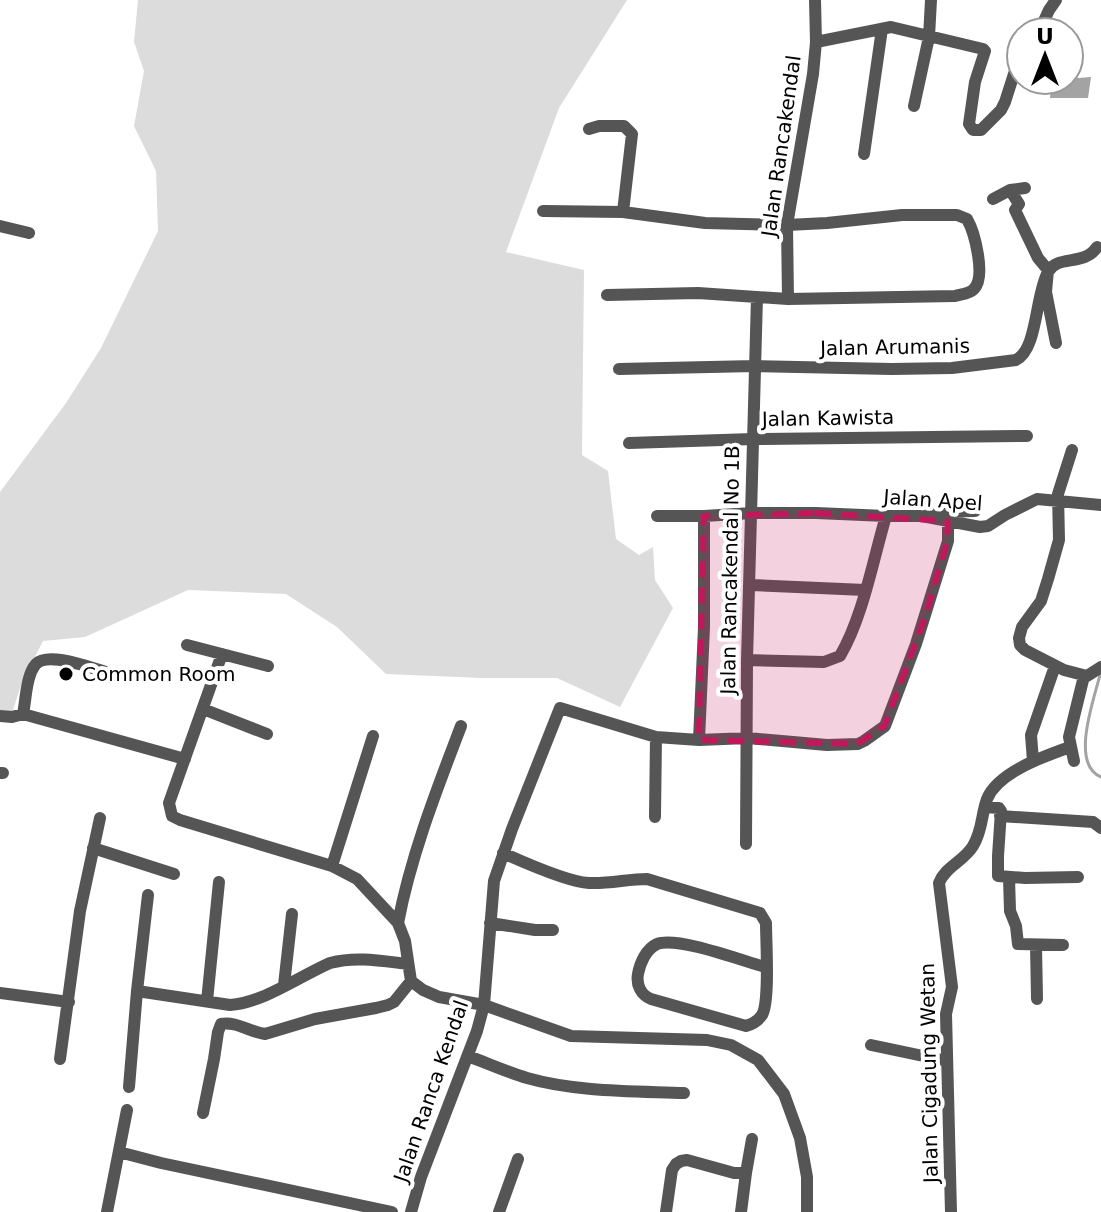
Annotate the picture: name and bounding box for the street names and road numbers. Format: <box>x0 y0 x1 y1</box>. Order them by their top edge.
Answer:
street label: Jalan Rancakendal <box>756 54 806 240</box>
street label: Jalan Arumanis <box>818 334 970 360</box>
street label: Jalan Kawista <box>760 405 894 431</box>
street label: Jalan Rancakendal No 1B <box>716 445 744 697</box>
street label: Jalan Apel <box>881 484 983 515</box>
street label: Jalan Cigadung Wetan <box>915 963 943 1185</box>
street label: Jalan Ranca Kendal <box>388 997 473 1187</box>

